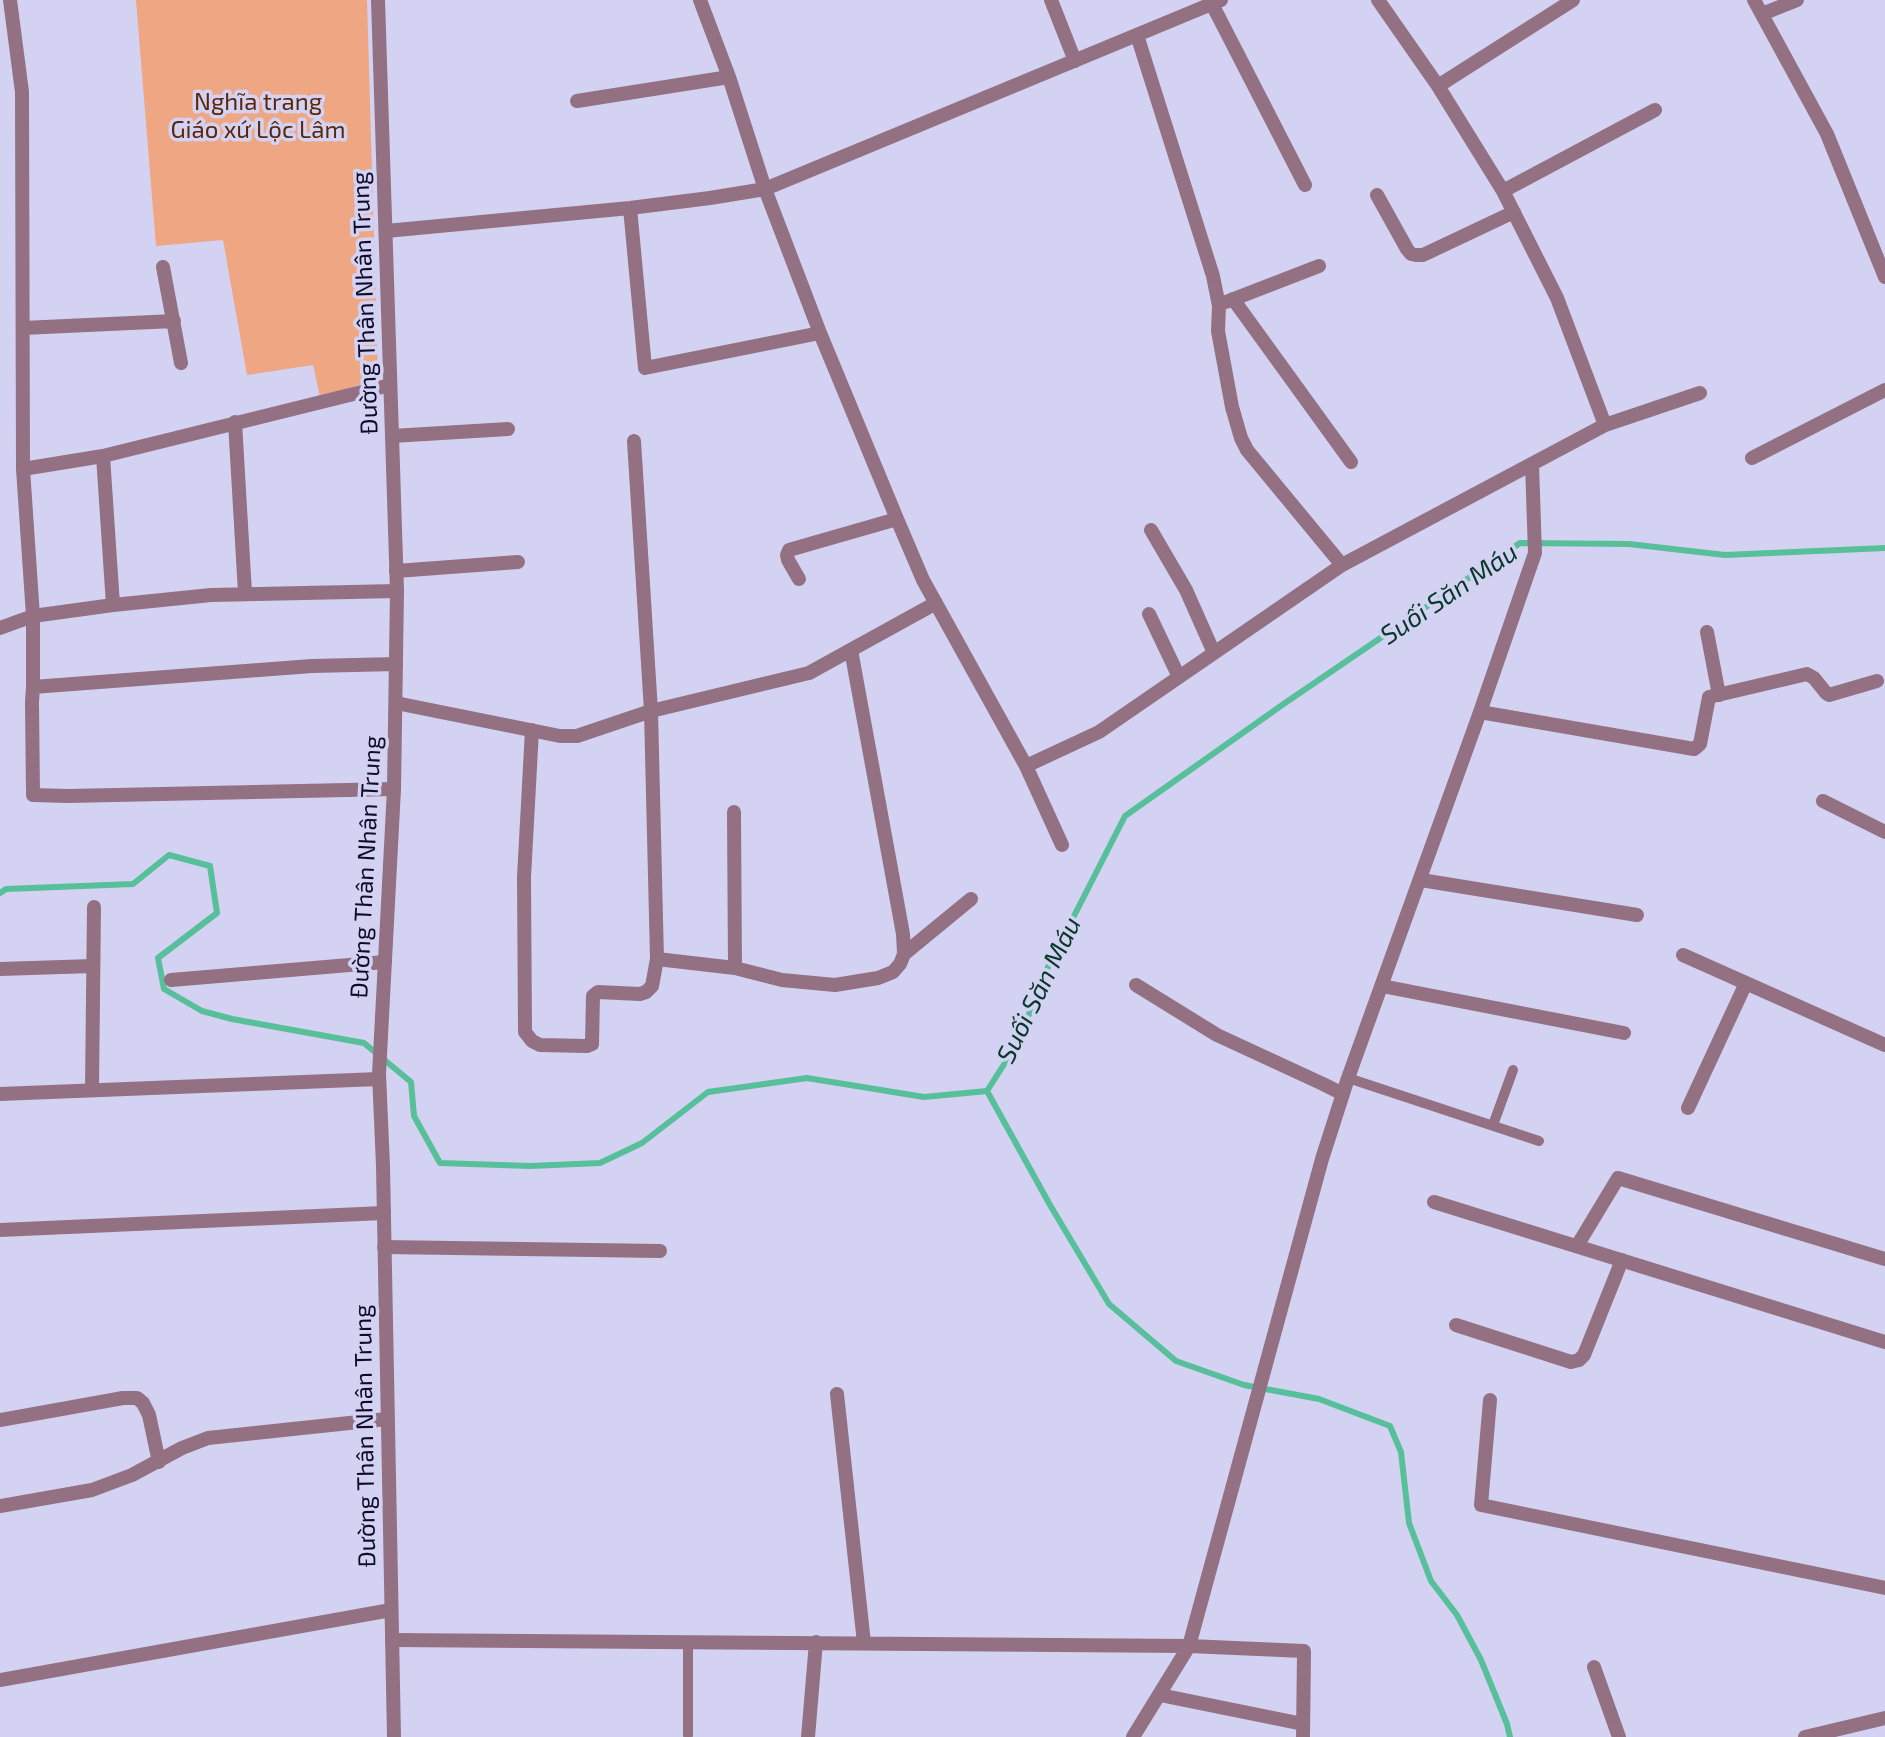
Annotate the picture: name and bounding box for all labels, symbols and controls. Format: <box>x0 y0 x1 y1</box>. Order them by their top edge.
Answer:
park label: Nghĩa trang Giáo xứ Lộc Lâm <box>170 88 346 144</box>
street label: Đường Thân Nhân Trung <box>346 171 384 435</box>
water label: Suối Săn Máu <box>1374 537 1524 651</box>
street label: Đường Thân Nhân Trung <box>345 735 387 999</box>
water label: Suối Săn Máu <box>990 912 1088 1068</box>
street label: Đường Thân Nhân Trung <box>348 1304 382 1568</box>

